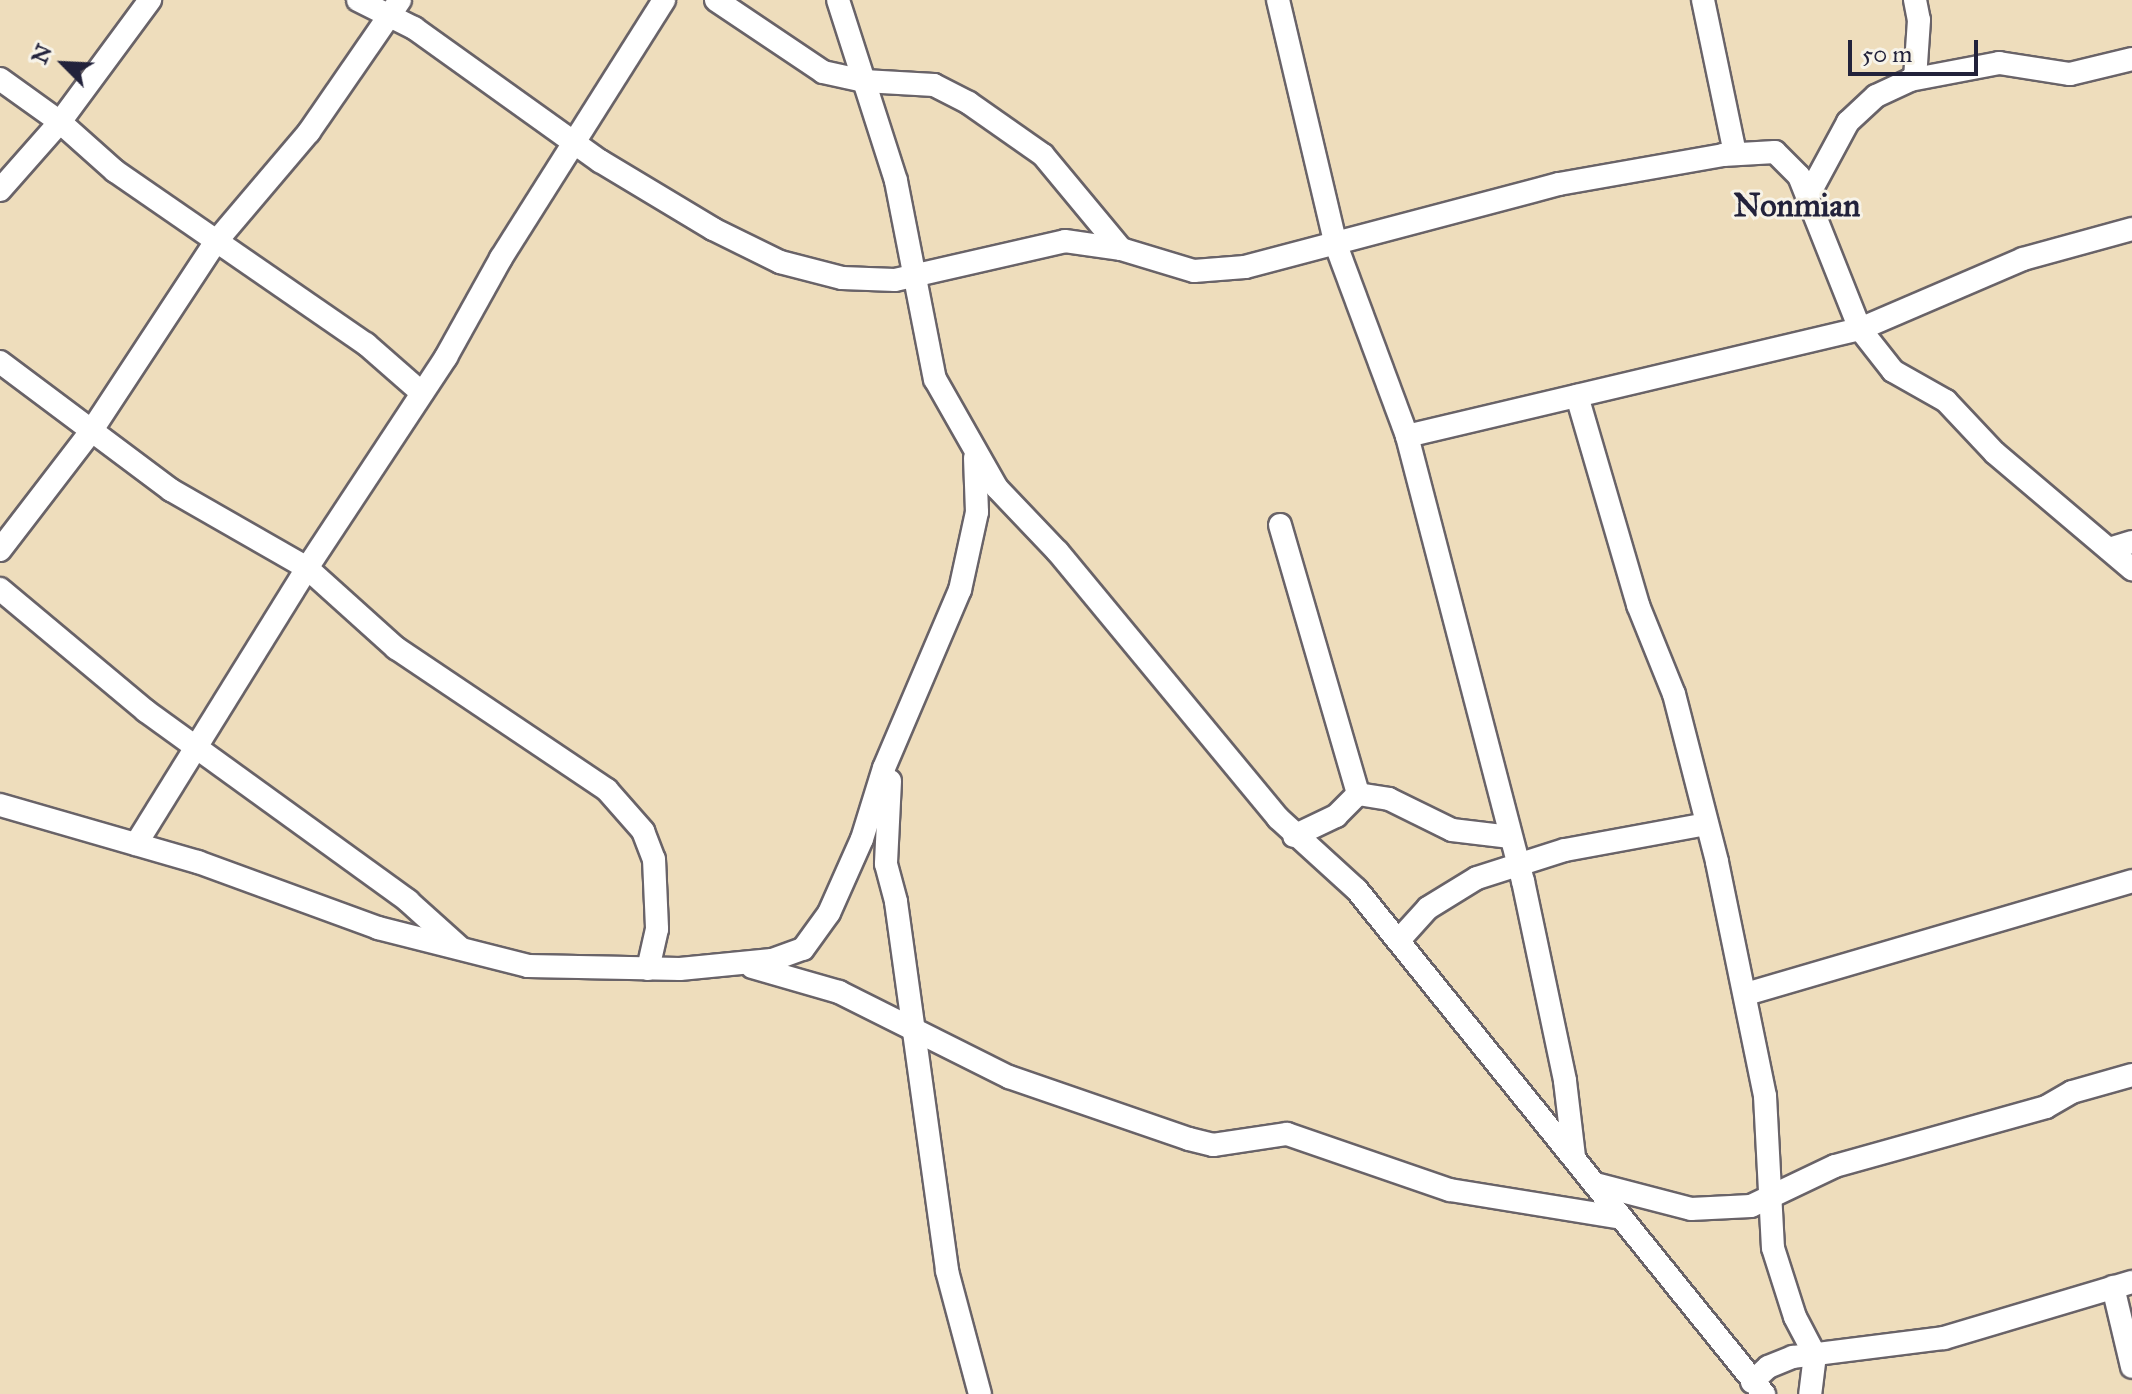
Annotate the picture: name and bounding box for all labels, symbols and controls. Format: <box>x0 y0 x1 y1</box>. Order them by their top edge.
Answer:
north arrow <box>24 24 104 104</box>
scale bar <box>1852 24 1982 74</box>
text: 50 m <box>1862 39 1912 69</box>
text: N <box>25 40 58 68</box>
district label: Nonmian <box>1734 187 1860 225</box>

